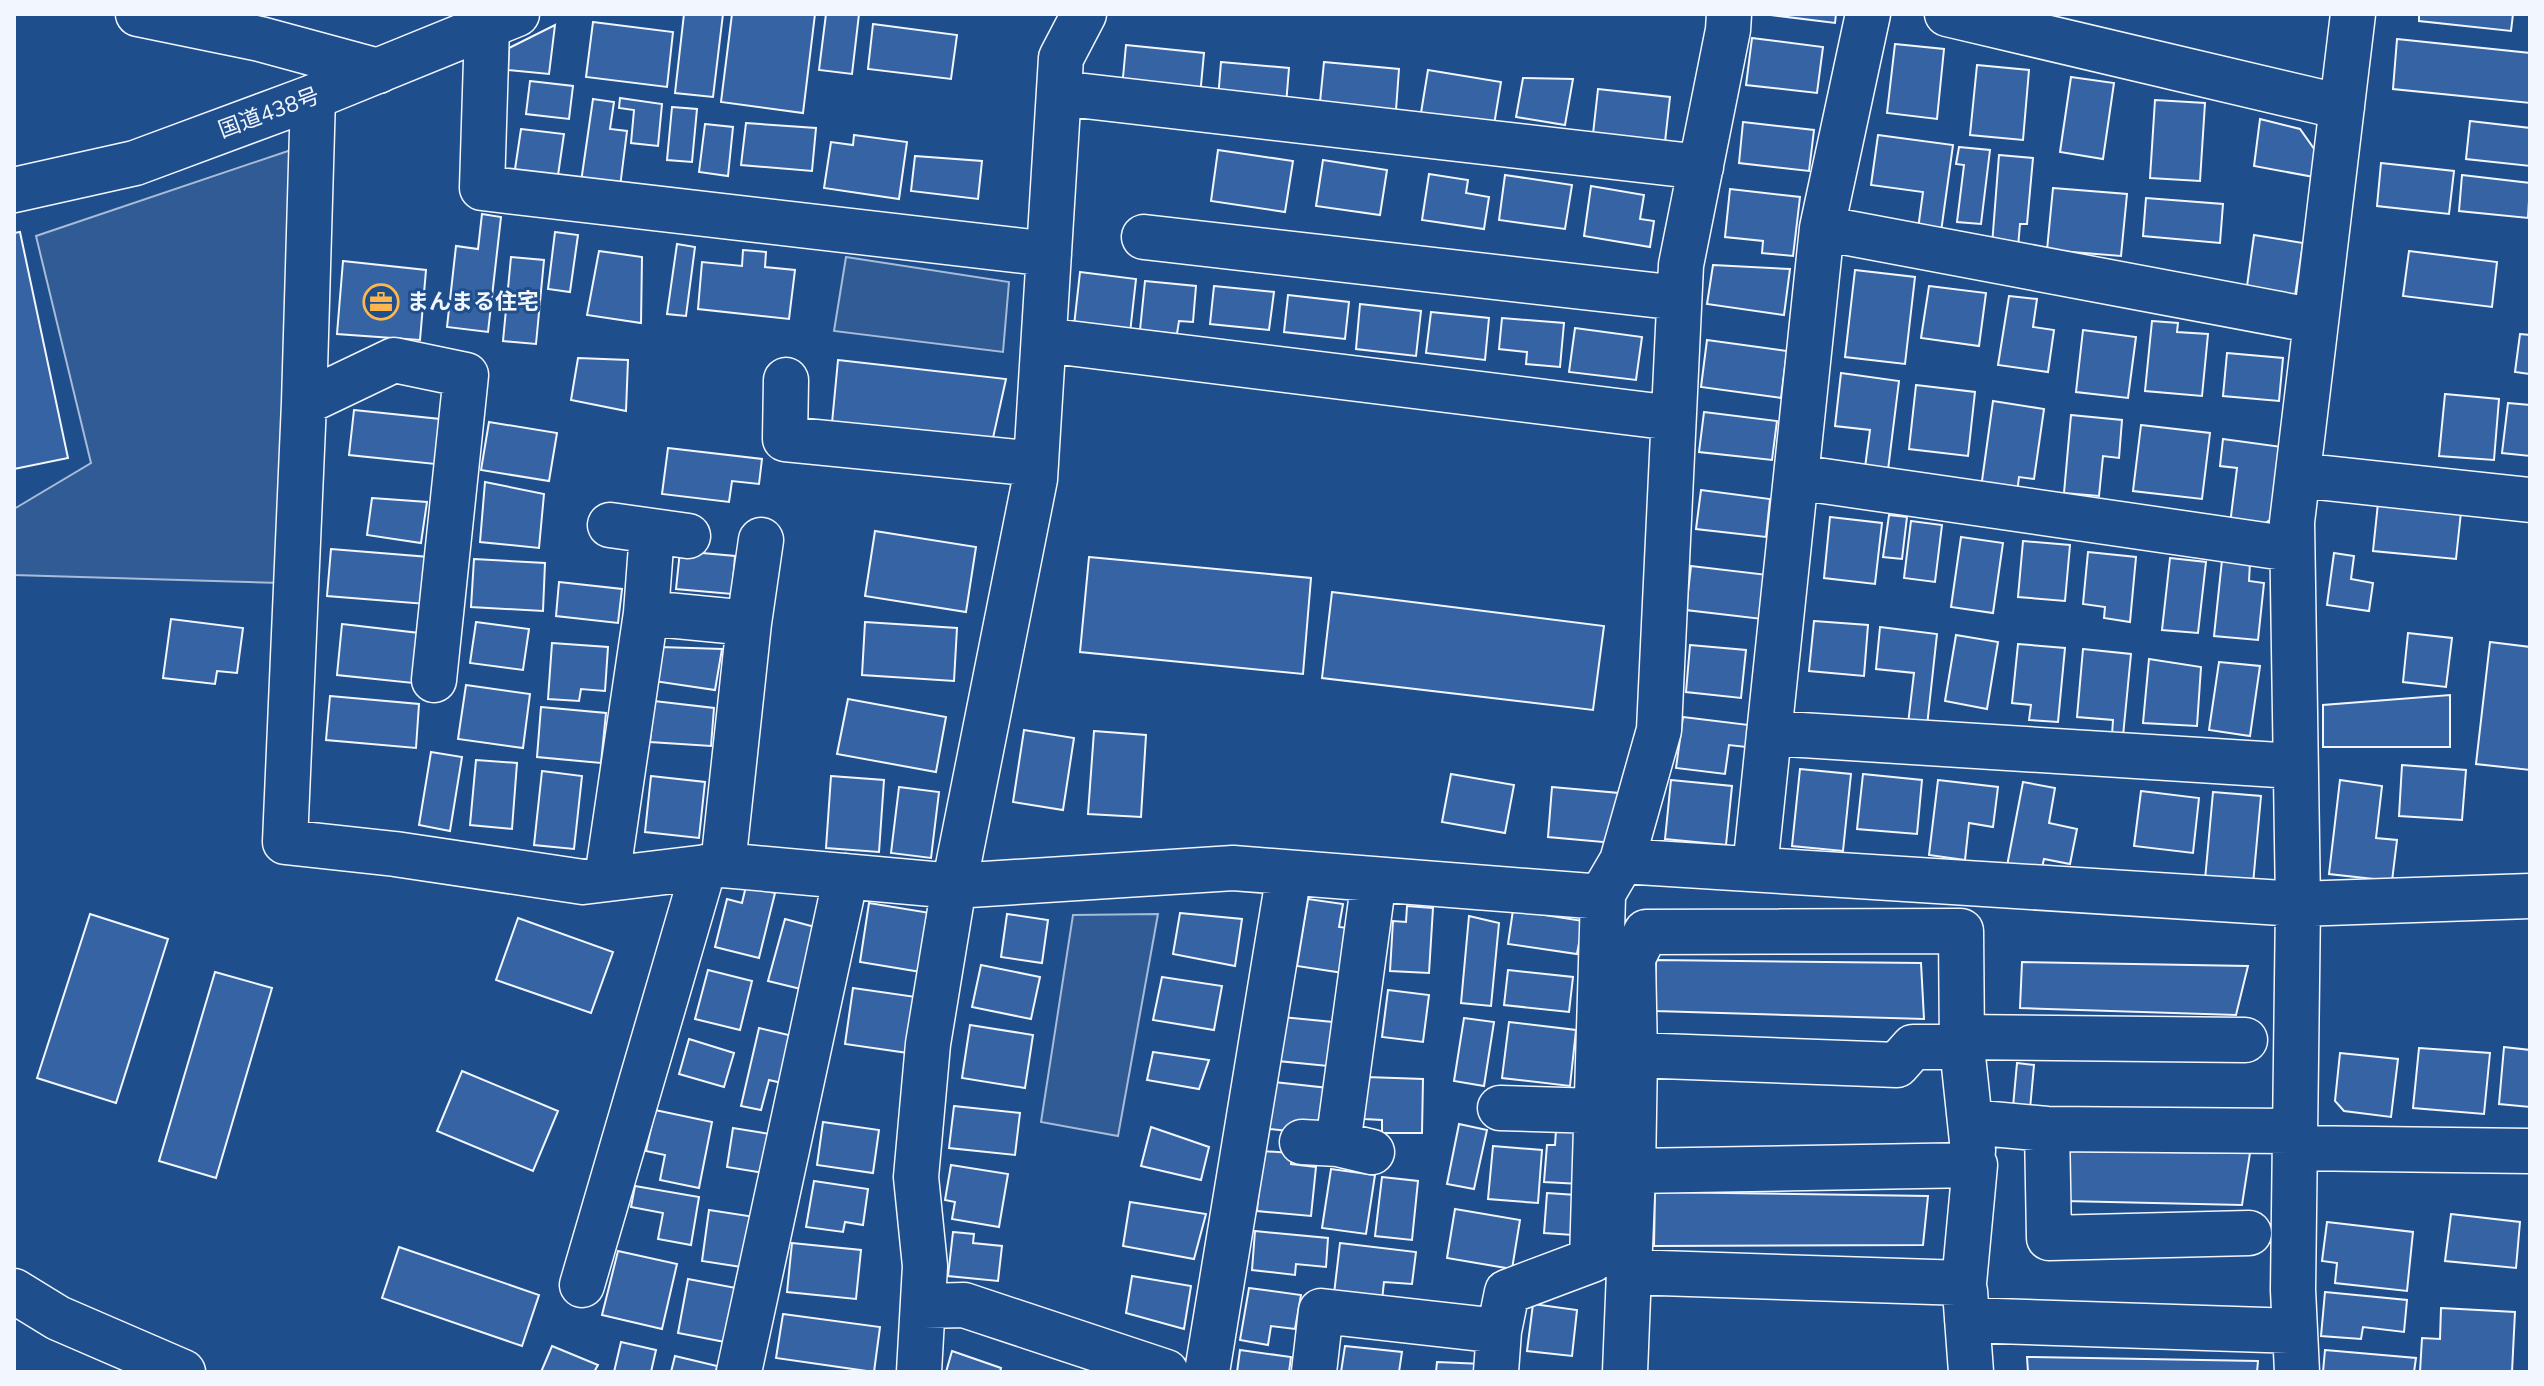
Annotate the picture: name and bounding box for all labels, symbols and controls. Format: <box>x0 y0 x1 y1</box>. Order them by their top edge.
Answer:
street label: 国道438号 <box>214 81 324 145</box>
office icon: まんまる住宅 <box>362 283 400 321</box>
place label: まんまる住宅 <box>407 287 539 317</box>

